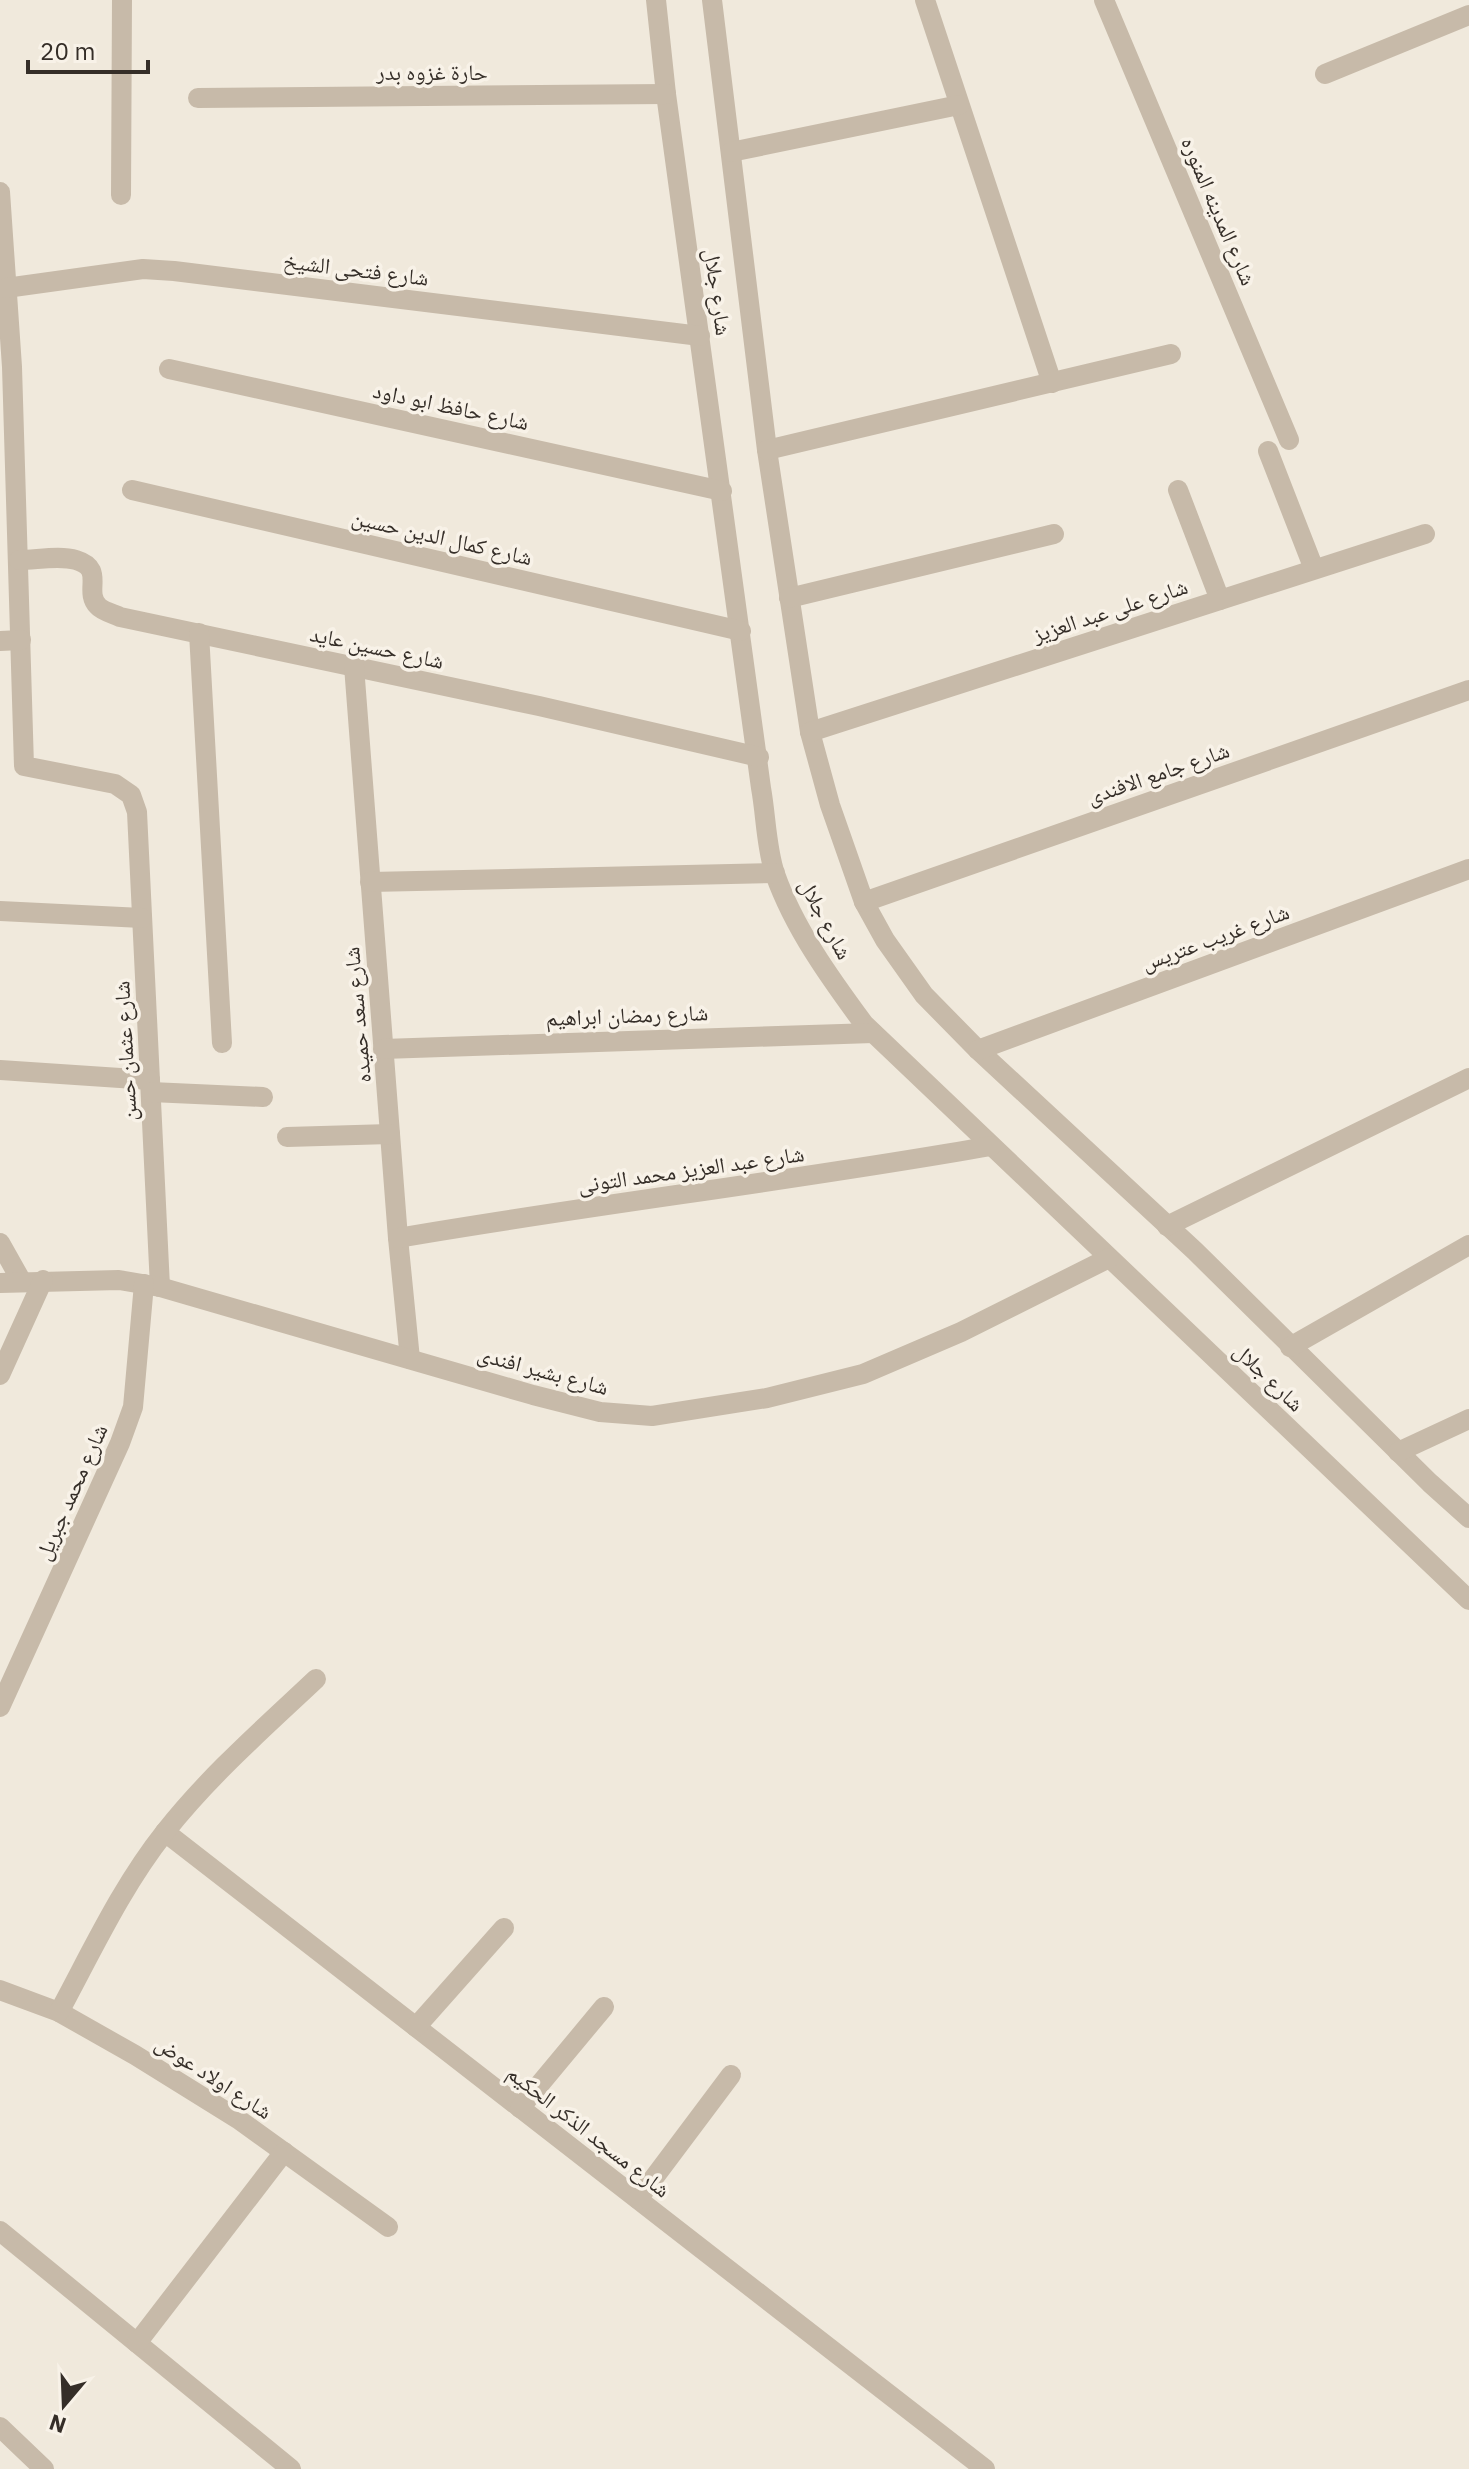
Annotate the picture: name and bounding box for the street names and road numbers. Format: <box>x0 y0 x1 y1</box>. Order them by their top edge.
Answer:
street label: حارة غزوه بدر <box>375 57 488 86</box>
street label: شارع المدينه المنوره <box>1175 132 1264 290</box>
street label: شارع فتحى الشيخ <box>282 245 430 292</box>
street label: شارع جلال <box>698 247 739 337</box>
street label: شارع حافظ ابو داود <box>371 375 532 436</box>
street label: شارع كمال الدين حسين <box>349 502 535 571</box>
street label: شارع على عبد العزيز <box>1028 571 1191 649</box>
street label: شارع حسين عايد <box>307 618 447 675</box>
street label: شارع جامع الافندى <box>1083 735 1233 810</box>
street label: شارع جلال <box>793 873 860 964</box>
street label: شارع غريب عتريس <box>1137 896 1293 977</box>
street label: شارع سعد حميده <box>336 946 377 1084</box>
street label: شارع عثمان حسن <box>106 980 143 1122</box>
street label: شارع رمضان ابراهيم <box>545 997 709 1033</box>
street label: شارع عبد العزيز محمد التونى <box>576 1138 806 1199</box>
street label: شارع جلال <box>1228 1336 1311 1417</box>
street label: شارع بشير افندى <box>474 1338 612 1401</box>
street label: شارع محمد جبريل <box>28 1419 114 1565</box>
street label: شارع اولاد عوض <box>150 2028 278 2125</box>
street label: شارع مسجد الذكر الحكيم <box>501 2058 677 2204</box>

